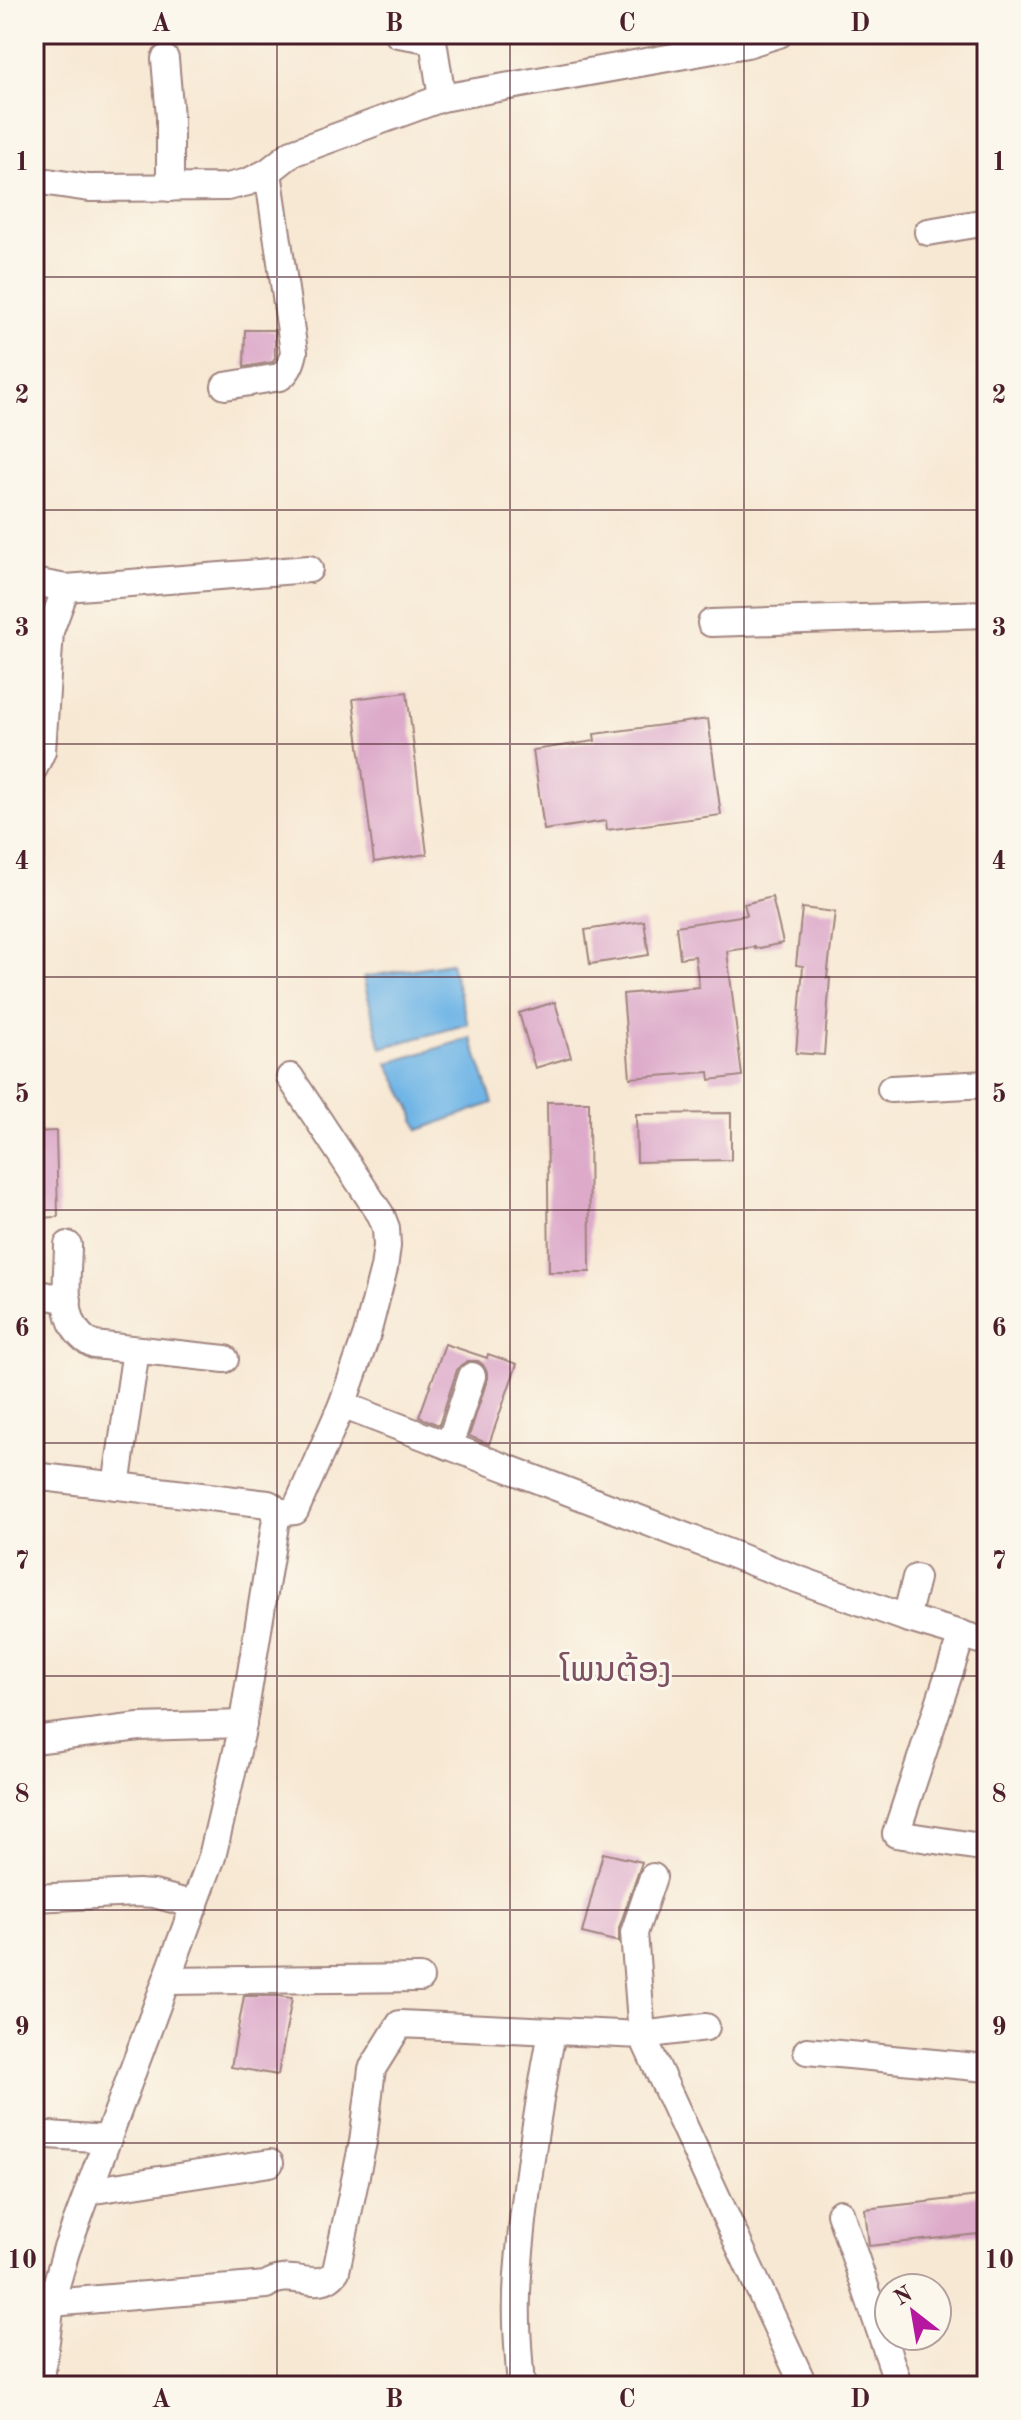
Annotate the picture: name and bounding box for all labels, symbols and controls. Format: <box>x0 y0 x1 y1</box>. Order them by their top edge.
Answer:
text: A <box>151 11 171 37</box>
text: B <box>385 11 403 37</box>
text: C <box>618 11 636 37</box>
text: D <box>850 11 870 37</box>
text: 1 <box>14 150 30 176</box>
text: 1 <box>991 150 1007 176</box>
text: 2 <box>14 383 30 409</box>
text: 2 <box>991 383 1007 409</box>
text: 3 <box>14 616 30 642</box>
text: 3 <box>991 616 1007 642</box>
text: 4 <box>14 849 30 875</box>
text: 4 <box>991 849 1007 875</box>
text: 5 <box>14 1082 30 1108</box>
text: 5 <box>991 1082 1007 1108</box>
text: 6 <box>14 1316 30 1342</box>
text: 6 <box>991 1316 1007 1342</box>
text: 7 <box>14 1549 30 1575</box>
text: 7 <box>991 1549 1007 1575</box>
district label: ໂພນຕ້ອງ <box>559 1652 671 1689</box>
text: 8 <box>14 1782 30 1808</box>
text: 8 <box>991 1782 1007 1808</box>
text: 9 <box>14 2015 30 2041</box>
text: 9 <box>991 2015 1007 2041</box>
text: 10 <box>7 2248 37 2274</box>
text: 10 <box>984 2248 1014 2274</box>
north arrow <box>873 2272 953 2352</box>
text: N <box>891 2283 917 2310</box>
text: A <box>151 2387 171 2413</box>
text: B <box>385 2387 403 2413</box>
text: C <box>618 2387 636 2413</box>
text: D <box>850 2387 870 2413</box>

